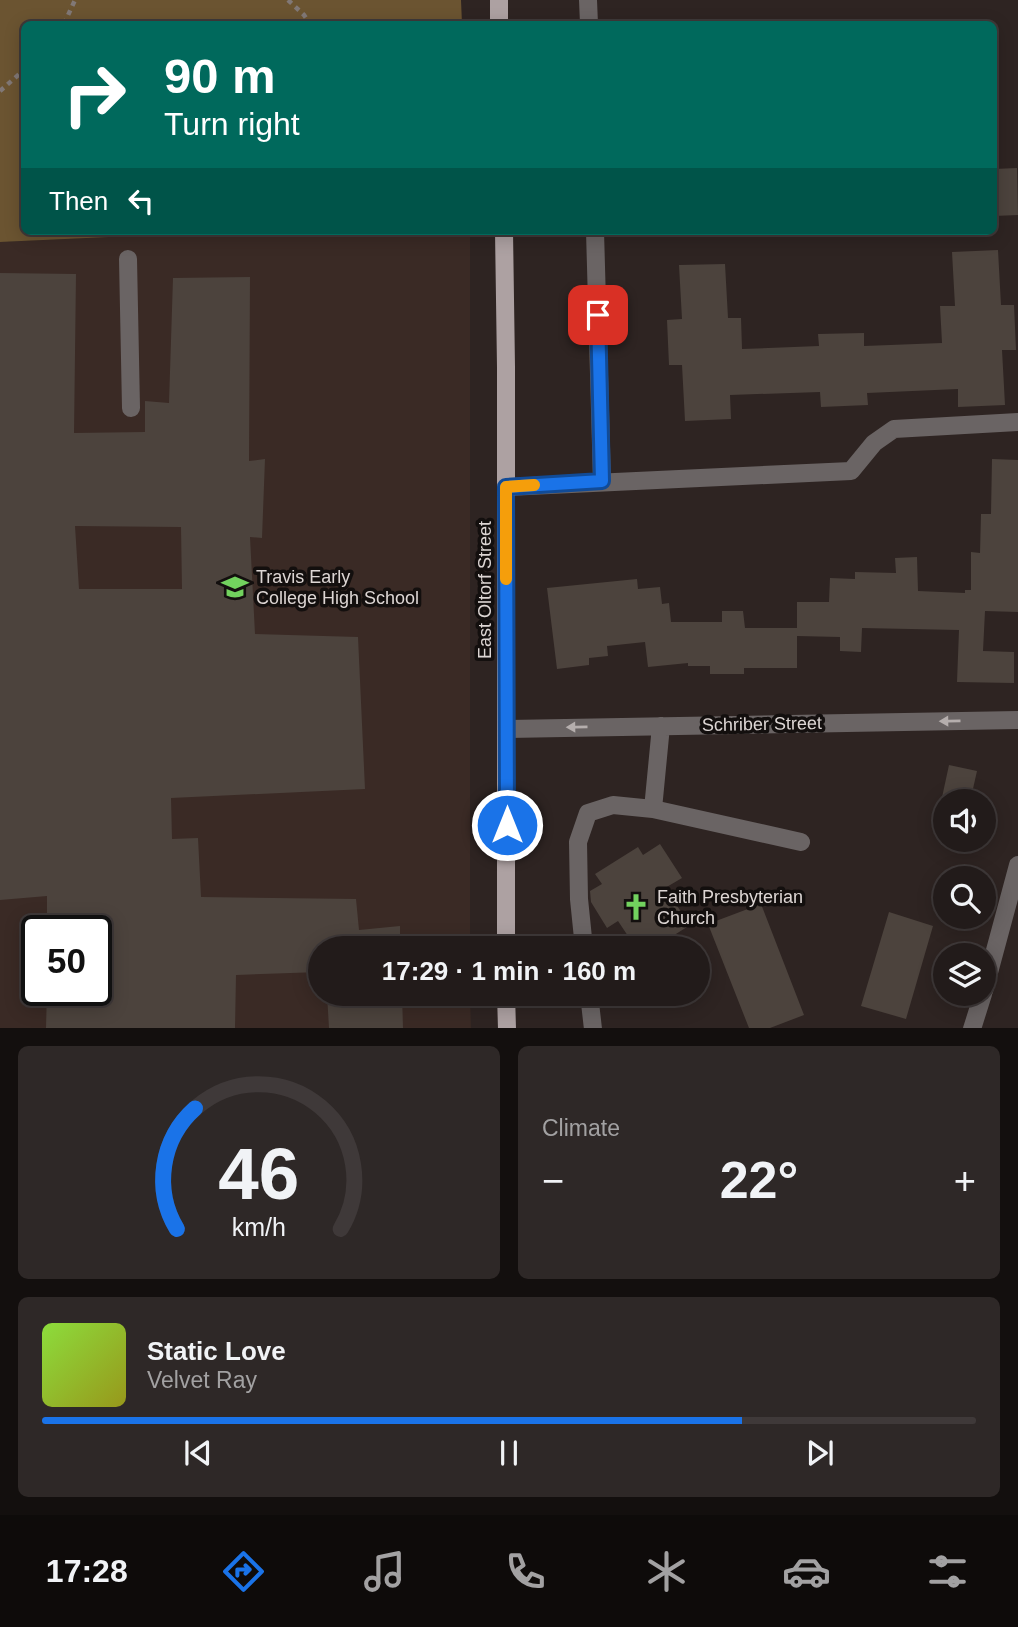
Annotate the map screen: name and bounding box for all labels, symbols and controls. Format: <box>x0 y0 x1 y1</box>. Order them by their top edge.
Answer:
icon: right <box>49 49 140 140</box>
text: 90 m <box>164 49 276 103</box>
text: Turn right <box>164 106 300 142</box>
icon: left <box>122 182 160 220</box>
text: Then <box>49 186 108 216</box>
pin <box>568 285 628 345</box>
icon: arrive <box>579 296 617 334</box>
street label: East Oltorf Street <box>475 521 495 659</box>
place label: Travis Early College High School <box>256 567 419 608</box>
school or university icon: Travis Early College High School <box>220 572 250 602</box>
street label: Schriber Street <box>702 713 822 735</box>
one-way arrow <box>939 715 961 727</box>
one-way arrow <box>565 722 587 733</box>
position arrow <box>470 788 544 862</box>
map controls <box>933 789 996 1006</box>
button: sound <box>933 789 996 852</box>
button: search <box>933 866 996 929</box>
place label: Faith Presbyterian Church <box>657 887 803 928</box>
church icon: Faith Presbyterian Church <box>621 892 651 922</box>
speed limit sign: 50 <box>21 915 112 1006</box>
button: layers <box>933 943 996 1006</box>
text: 17:29 · 1 min · 160 m <box>382 956 636 986</box>
text: Climate <box>542 1115 620 1141</box>
text: 46 <box>219 1133 299 1214</box>
text: 22° <box>720 1151 798 1209</box>
text: − <box>542 1160 564 1202</box>
text: + <box>954 1160 976 1202</box>
text: km/h <box>232 1212 286 1240</box>
text: Static Love <box>147 1336 286 1366</box>
text: Velvet Ray <box>147 1367 257 1393</box>
icon: previous <box>179 1434 217 1472</box>
icon: pause <box>490 1434 528 1472</box>
icon: next <box>801 1434 839 1472</box>
icon: directions <box>219 1547 268 1596</box>
icon: music <box>360 1547 409 1596</box>
icon: phone <box>501 1547 550 1596</box>
icon: climate <box>642 1547 691 1596</box>
icon: car <box>782 1547 831 1596</box>
icon: filters <box>923 1547 972 1596</box>
text: 17:28 <box>46 1553 128 1589</box>

